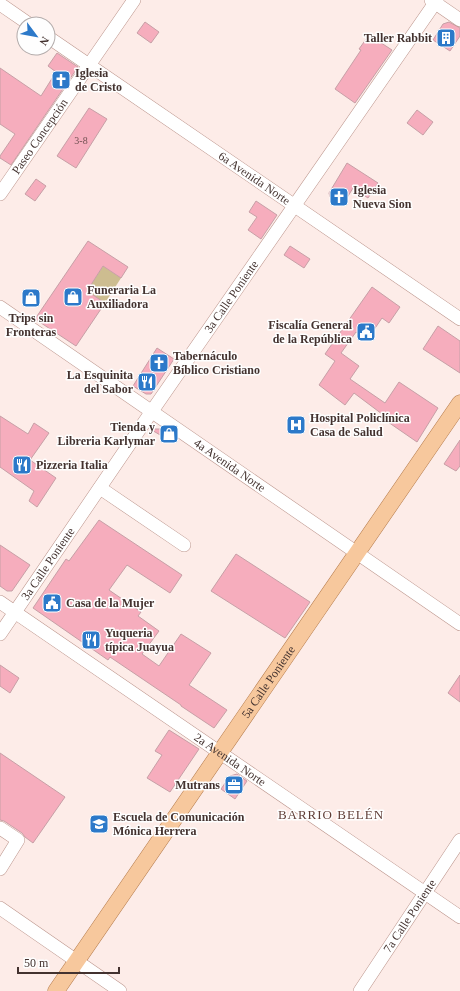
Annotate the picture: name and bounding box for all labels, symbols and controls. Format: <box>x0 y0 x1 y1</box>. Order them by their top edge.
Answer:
north arrow <box>16 16 56 56</box>
building icon: Taller Rabbit <box>435 27 457 49</box>
place label: Taller Rabbit <box>364 31 432 45</box>
text: N <box>37 35 52 48</box>
place label: Iglesia de Cristo <box>75 66 122 94</box>
church icon: Iglesia de Cristo <box>50 69 72 91</box>
street label: Paseo Concepción <box>9 96 71 177</box>
house number: 3-8 <box>74 135 88 146</box>
street label: 6a Avenida Norte <box>216 149 293 208</box>
place label: Iglesia Nueva Sion <box>353 183 412 211</box>
church icon: Iglesia Nueva Sion <box>328 186 350 208</box>
street label: 3a Calle Poniente <box>201 258 261 335</box>
place label: Funeraria La Auxiliadora <box>87 283 156 311</box>
shop icon: Funeraria La Auxiliadora <box>62 286 84 308</box>
shop icon: Trips sin Fronteras <box>20 287 42 309</box>
place label: Trips sin Fronteras <box>6 311 57 339</box>
place label: Fiscalía General de la República <box>268 318 353 346</box>
public building icon: Fiscalía General de la República <box>355 321 377 343</box>
place label: Tabernáculo Bíblico Cristiano <box>173 349 260 377</box>
church icon: Tabernáculo Bíblico Cristiano <box>148 352 170 374</box>
place label: La Esquinita del Sabor <box>67 368 134 396</box>
restaurant icon: La Esquinita del Sabor <box>136 371 158 393</box>
place label: Hospital Policlínica Casa de Salud <box>310 411 410 439</box>
hospital icon: Hospital Policlínica Casa de Salud <box>285 414 307 436</box>
place label: Tienda y Libreria Karlymar <box>58 420 156 448</box>
shop icon: Tienda y Libreria Karlymar <box>158 423 180 445</box>
street label: 4a Avenida Norte <box>191 436 268 495</box>
restaurant icon: Pizzeria Italia <box>11 454 33 476</box>
place label: Pizzeria Italia <box>36 458 108 472</box>
street label: 3a Calle Poniente <box>18 525 78 603</box>
public building icon: Casa de la Mujer <box>41 592 63 614</box>
place label: Casa de la Mujer <box>66 596 155 610</box>
place label: Yuqueria típica Juayua <box>105 626 174 654</box>
restaurant icon: Yuqueria típica Juayua <box>80 629 102 651</box>
street label: 5a Calle Poniente <box>239 643 298 721</box>
street label: 2a Avenida Norte <box>192 730 269 789</box>
office icon: Mutrans <box>223 774 245 796</box>
place label: Mutrans <box>175 778 220 792</box>
district label: BARRIO BELÉN <box>278 807 384 822</box>
place label: Escuela de Comunicación Mónica Herrera <box>113 810 245 838</box>
school or university icon: Escuela de Comunicación Mónica Herrera <box>88 813 110 835</box>
street label: 7a Calle Poniente <box>380 877 439 955</box>
scale bar <box>18 949 119 975</box>
text: 50 m <box>24 956 49 970</box>

